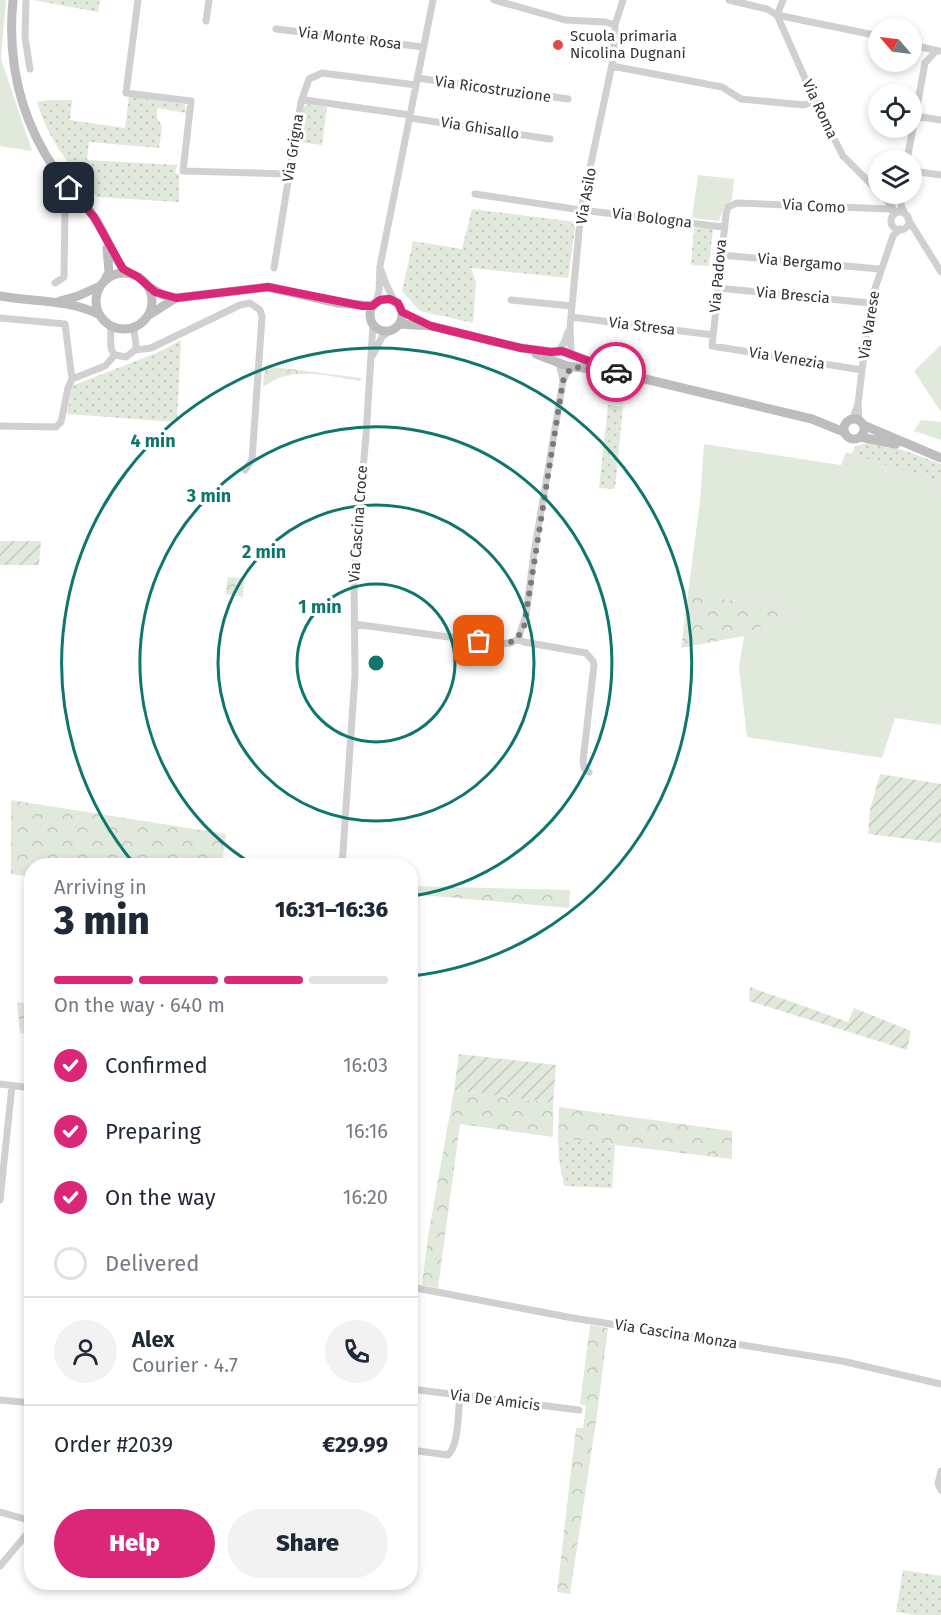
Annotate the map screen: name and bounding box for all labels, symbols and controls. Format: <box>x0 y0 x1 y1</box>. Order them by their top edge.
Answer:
north arrow <box>868 18 922 72</box>
map controls <box>868 18 922 204</box>
street label: Via Monte Rosa <box>297 23 403 53</box>
place label: Scuola primaria Nicolina Dugnani <box>570 27 686 62</box>
marker: Scuola primaria Nicolina Dugnani <box>551 38 565 52</box>
street label: Via Ricostruzione <box>434 72 552 106</box>
street label: Via Roma <box>798 76 842 142</box>
button: locate <box>868 84 922 138</box>
street label: Via Grigna <box>279 113 307 183</box>
street label: Via Ghisallo <box>439 113 521 143</box>
button: layers <box>868 150 922 204</box>
pin <box>43 162 94 213</box>
street label: Via Asilo <box>572 166 600 226</box>
icon: home <box>52 171 85 204</box>
street label: Via Como <box>782 195 846 217</box>
street label: Via Bologna <box>611 204 693 232</box>
street label: Via Padova <box>706 238 730 314</box>
street label: Via Bergamo <box>757 249 843 275</box>
street label: Via Brescia <box>755 283 831 307</box>
street label: Via Varese <box>855 289 883 361</box>
street label: Via Stresa <box>608 313 676 339</box>
courier <box>586 342 646 402</box>
street label: Via Venezia <box>748 343 826 373</box>
icon: car <box>600 356 633 389</box>
text: 4 min <box>130 430 176 452</box>
street label: Via Cascina Croce <box>345 465 371 583</box>
text: 3 min <box>186 485 231 507</box>
text: 2 min <box>242 541 286 563</box>
text: 1 min <box>298 596 342 618</box>
pin <box>453 615 504 666</box>
icon: bag <box>462 624 495 657</box>
centre of rings <box>366 653 386 673</box>
text: Arriving in <box>54 875 147 899</box>
text: 16:31–16:36 <box>275 896 388 923</box>
text: 3 min <box>54 898 150 944</box>
text: On the way · 640 m <box>54 993 225 1017</box>
icon: check <box>54 1049 87 1082</box>
text: Confirmed <box>105 1052 208 1079</box>
text: 16:03 <box>343 1053 388 1077</box>
icon: check <box>54 1115 87 1148</box>
text: Preparing <box>105 1118 201 1145</box>
text: 16:16 <box>345 1119 388 1143</box>
icon: check <box>54 1181 87 1214</box>
text: On the way <box>105 1184 216 1211</box>
text: 16:20 <box>343 1185 388 1209</box>
text: Delivered <box>105 1250 200 1277</box>
street label: Via Cascina Monza <box>613 1315 739 1353</box>
button: person <box>54 1320 117 1383</box>
button: phone <box>325 1320 388 1383</box>
text: Alex <box>132 1326 175 1353</box>
text: Courier · 4.7 <box>132 1353 238 1377</box>
street label: Via De Amicis <box>449 1386 541 1414</box>
text: Order #2039 <box>54 1431 173 1458</box>
text: €29.99 <box>322 1431 388 1458</box>
button: Help <box>54 1509 215 1578</box>
button: Share <box>227 1509 388 1578</box>

